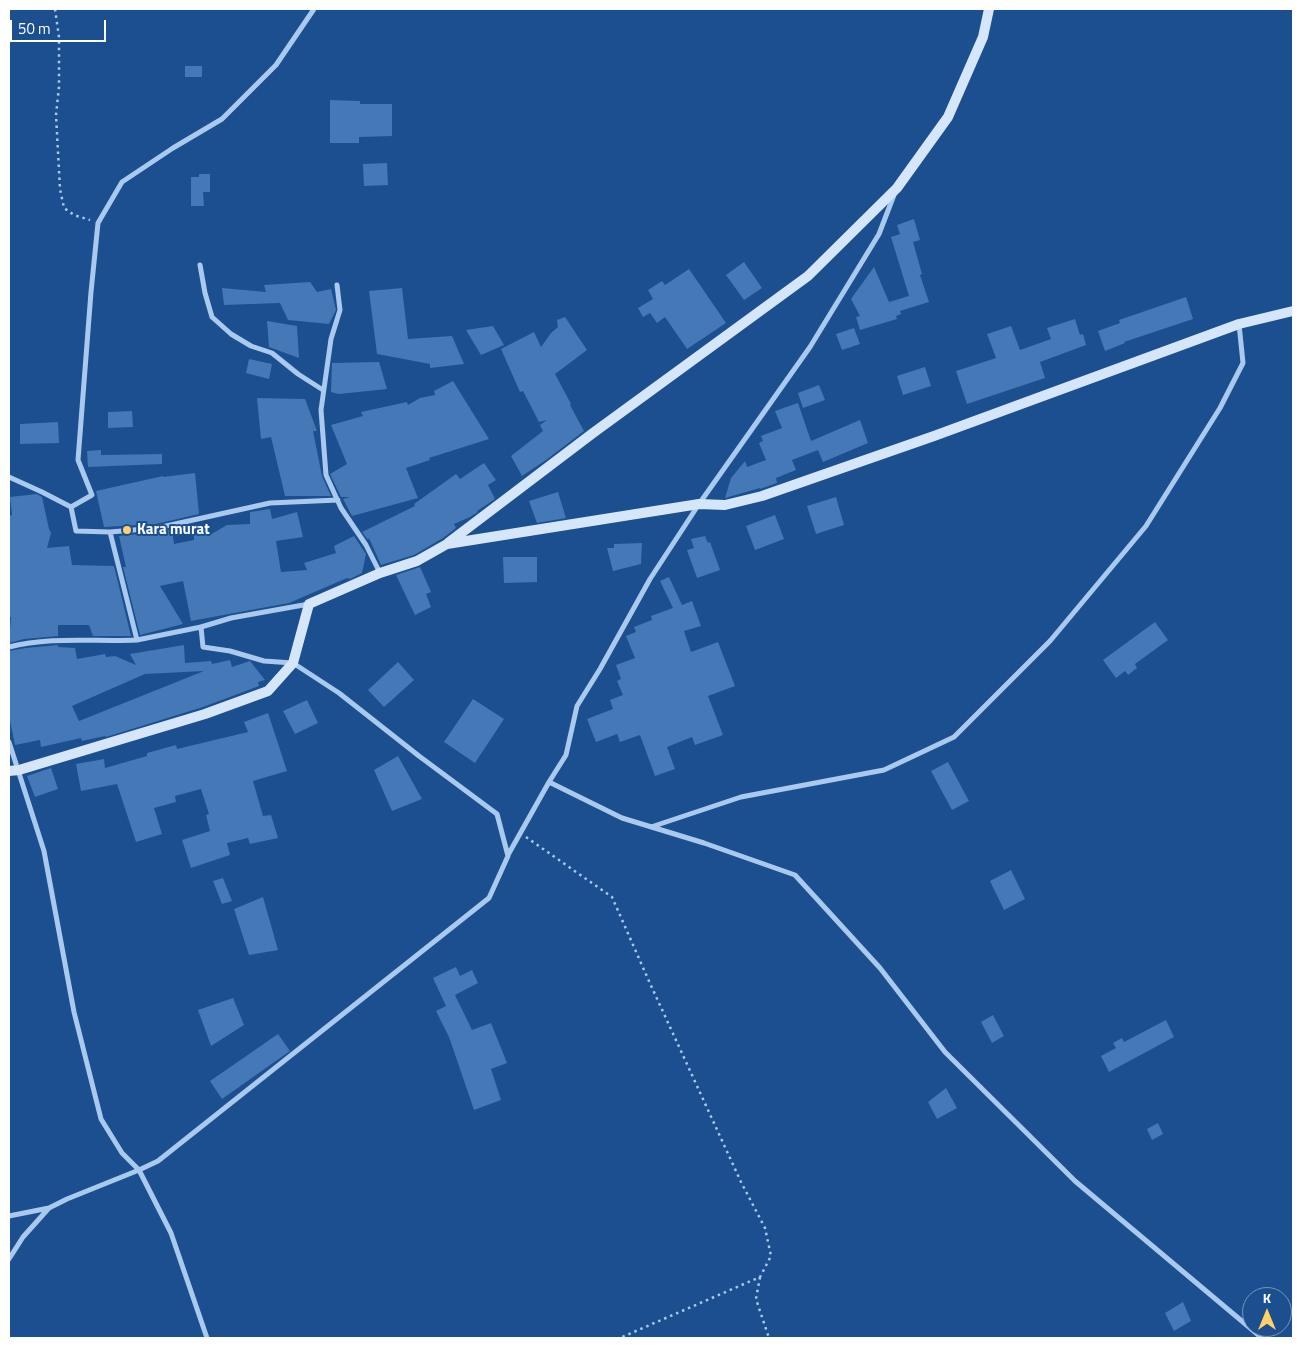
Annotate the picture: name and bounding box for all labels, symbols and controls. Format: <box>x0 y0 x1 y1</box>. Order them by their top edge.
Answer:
scale bar <box>12 10 109 42</box>
text: 50 m <box>18 17 51 40</box>
place label: Kara murat <box>137 521 210 539</box>
marker: Kara murat <box>121 524 133 536</box>
north arrow <box>1242 1287 1292 1337</box>
text: K <box>1263 1287 1271 1308</box>

